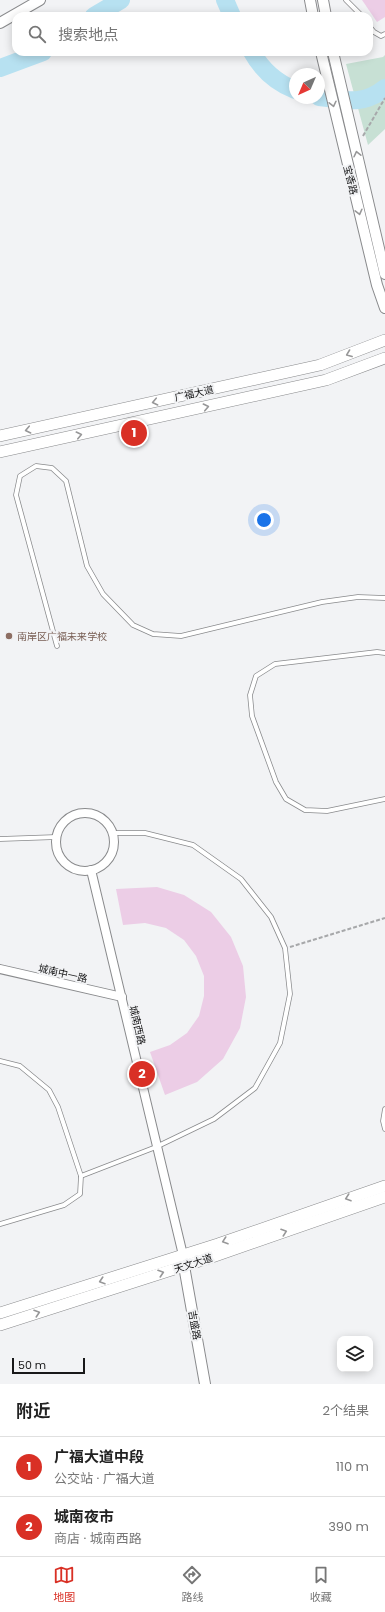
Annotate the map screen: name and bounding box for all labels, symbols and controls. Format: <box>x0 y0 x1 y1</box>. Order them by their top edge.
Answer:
search box <box>12 12 373 56</box>
icon: search <box>26 23 48 45</box>
text: 搜索地点 <box>58 24 118 45</box>
north arrow <box>289 68 325 104</box>
one-way arrow <box>328 101 336 107</box>
one-way arrow <box>354 151 362 157</box>
street label: 宝香路 <box>340 164 361 196</box>
one-way arrow <box>354 208 363 215</box>
one-way arrow <box>345 350 352 358</box>
street label: 广福大道 <box>173 382 215 405</box>
one-way arrow <box>151 397 158 405</box>
one-way arrow <box>203 403 209 411</box>
pin: 1 <box>121 418 147 448</box>
one-way arrow <box>24 425 31 433</box>
one-way arrow <box>76 431 82 439</box>
your location <box>254 510 274 530</box>
place label: 南岸区广福未来学校 <box>17 629 107 644</box>
marker: 南岸区广福未来学校 <box>4 631 14 641</box>
street label: 城南中一路 <box>37 961 89 986</box>
street label: 城南西路 <box>126 1004 149 1046</box>
pin: 2 <box>129 1059 155 1089</box>
one-way arrow <box>345 1194 352 1202</box>
one-way arrow <box>280 1229 287 1237</box>
one-way arrow <box>222 1237 229 1245</box>
street label: 天文大道 <box>172 1250 214 1277</box>
one-way arrow <box>157 1269 164 1278</box>
one-way arrow <box>98 1276 105 1284</box>
street label: 吉盛路 <box>185 1309 204 1341</box>
one-way arrow <box>33 1310 40 1318</box>
map controls <box>337 1336 373 1372</box>
button: layers <box>337 1336 373 1372</box>
scale bar <box>12 1356 85 1375</box>
text: 50 m <box>18 1357 46 1373</box>
text: 附近 <box>16 1399 50 1423</box>
text: 2个结果 <box>323 1401 369 1420</box>
text: 广福大道中段 <box>54 1446 144 1467</box>
text: 1 <box>27 1457 31 1476</box>
text: 110 m <box>336 1457 369 1476</box>
text: 公交站 · 广福大道 <box>54 1469 155 1488</box>
text: 城南夜市 <box>54 1506 114 1527</box>
text: 2 <box>25 1517 33 1536</box>
text: 390 m <box>328 1517 369 1536</box>
text: 商店 · 城南西路 <box>54 1529 142 1548</box>
tab: 地图 <box>53 1564 75 1606</box>
tab: 路线 <box>181 1564 203 1606</box>
tab: 收藏 <box>310 1564 332 1606</box>

